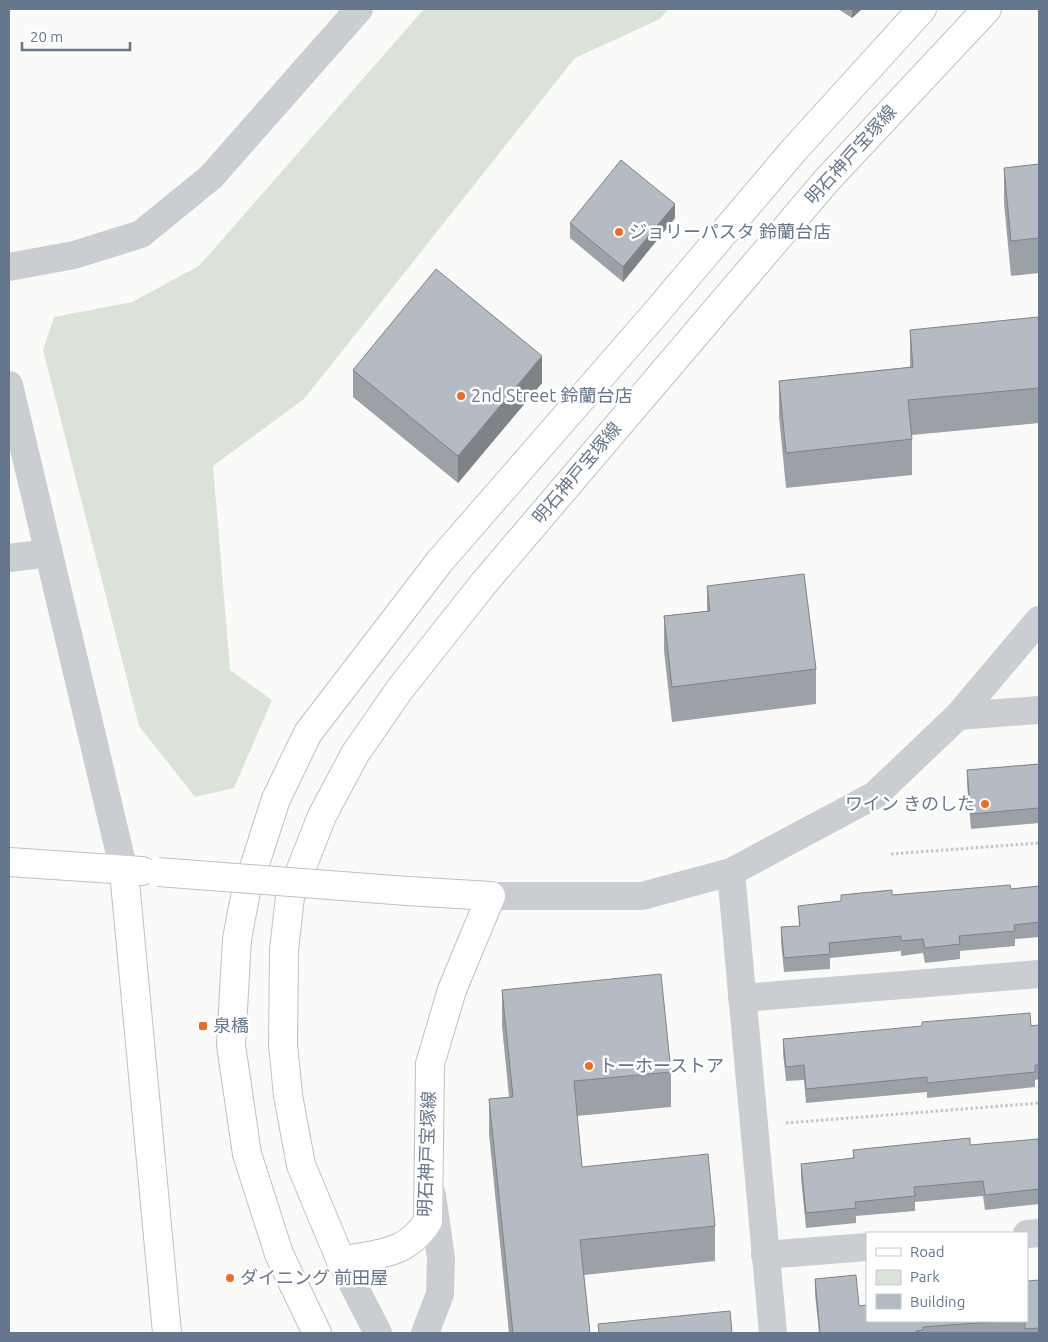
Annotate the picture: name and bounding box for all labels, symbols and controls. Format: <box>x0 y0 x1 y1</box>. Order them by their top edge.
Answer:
scale bar <box>22 20 130 52</box>
text: 20 m <box>30 28 63 45</box>
street label: 明石神戸宝塚線 <box>801 101 900 208</box>
place label: ジョリーパスタ 鈴蘭台店 <box>629 221 831 241</box>
marker: ジョリーパスタ 鈴蘭台店 <box>613 226 625 238</box>
place label: 2nd Street 鈴蘭台店 <box>471 385 632 405</box>
marker: 2nd Street 鈴蘭台店 <box>455 390 467 402</box>
street label: 明石神戸宝塚線 <box>528 418 624 527</box>
place label: ワイン きのした <box>845 793 975 813</box>
marker: ワイン きのした <box>979 798 991 810</box>
place label: 泉橋 <box>213 1015 249 1035</box>
marker: 泉橋 <box>197 1020 209 1032</box>
place label: トーホーストア <box>599 1055 724 1075</box>
marker: トーホーストア <box>583 1060 595 1072</box>
street label: 明石神戸宝塚線 <box>414 1091 438 1217</box>
legend <box>866 1232 1028 1322</box>
text: Road <box>910 1243 945 1260</box>
place label: ダイニング 前田屋 <box>240 1267 388 1287</box>
text: Park <box>910 1268 940 1285</box>
marker: ダイニング 前田屋 <box>224 1272 236 1284</box>
text: Building <box>910 1293 965 1310</box>

